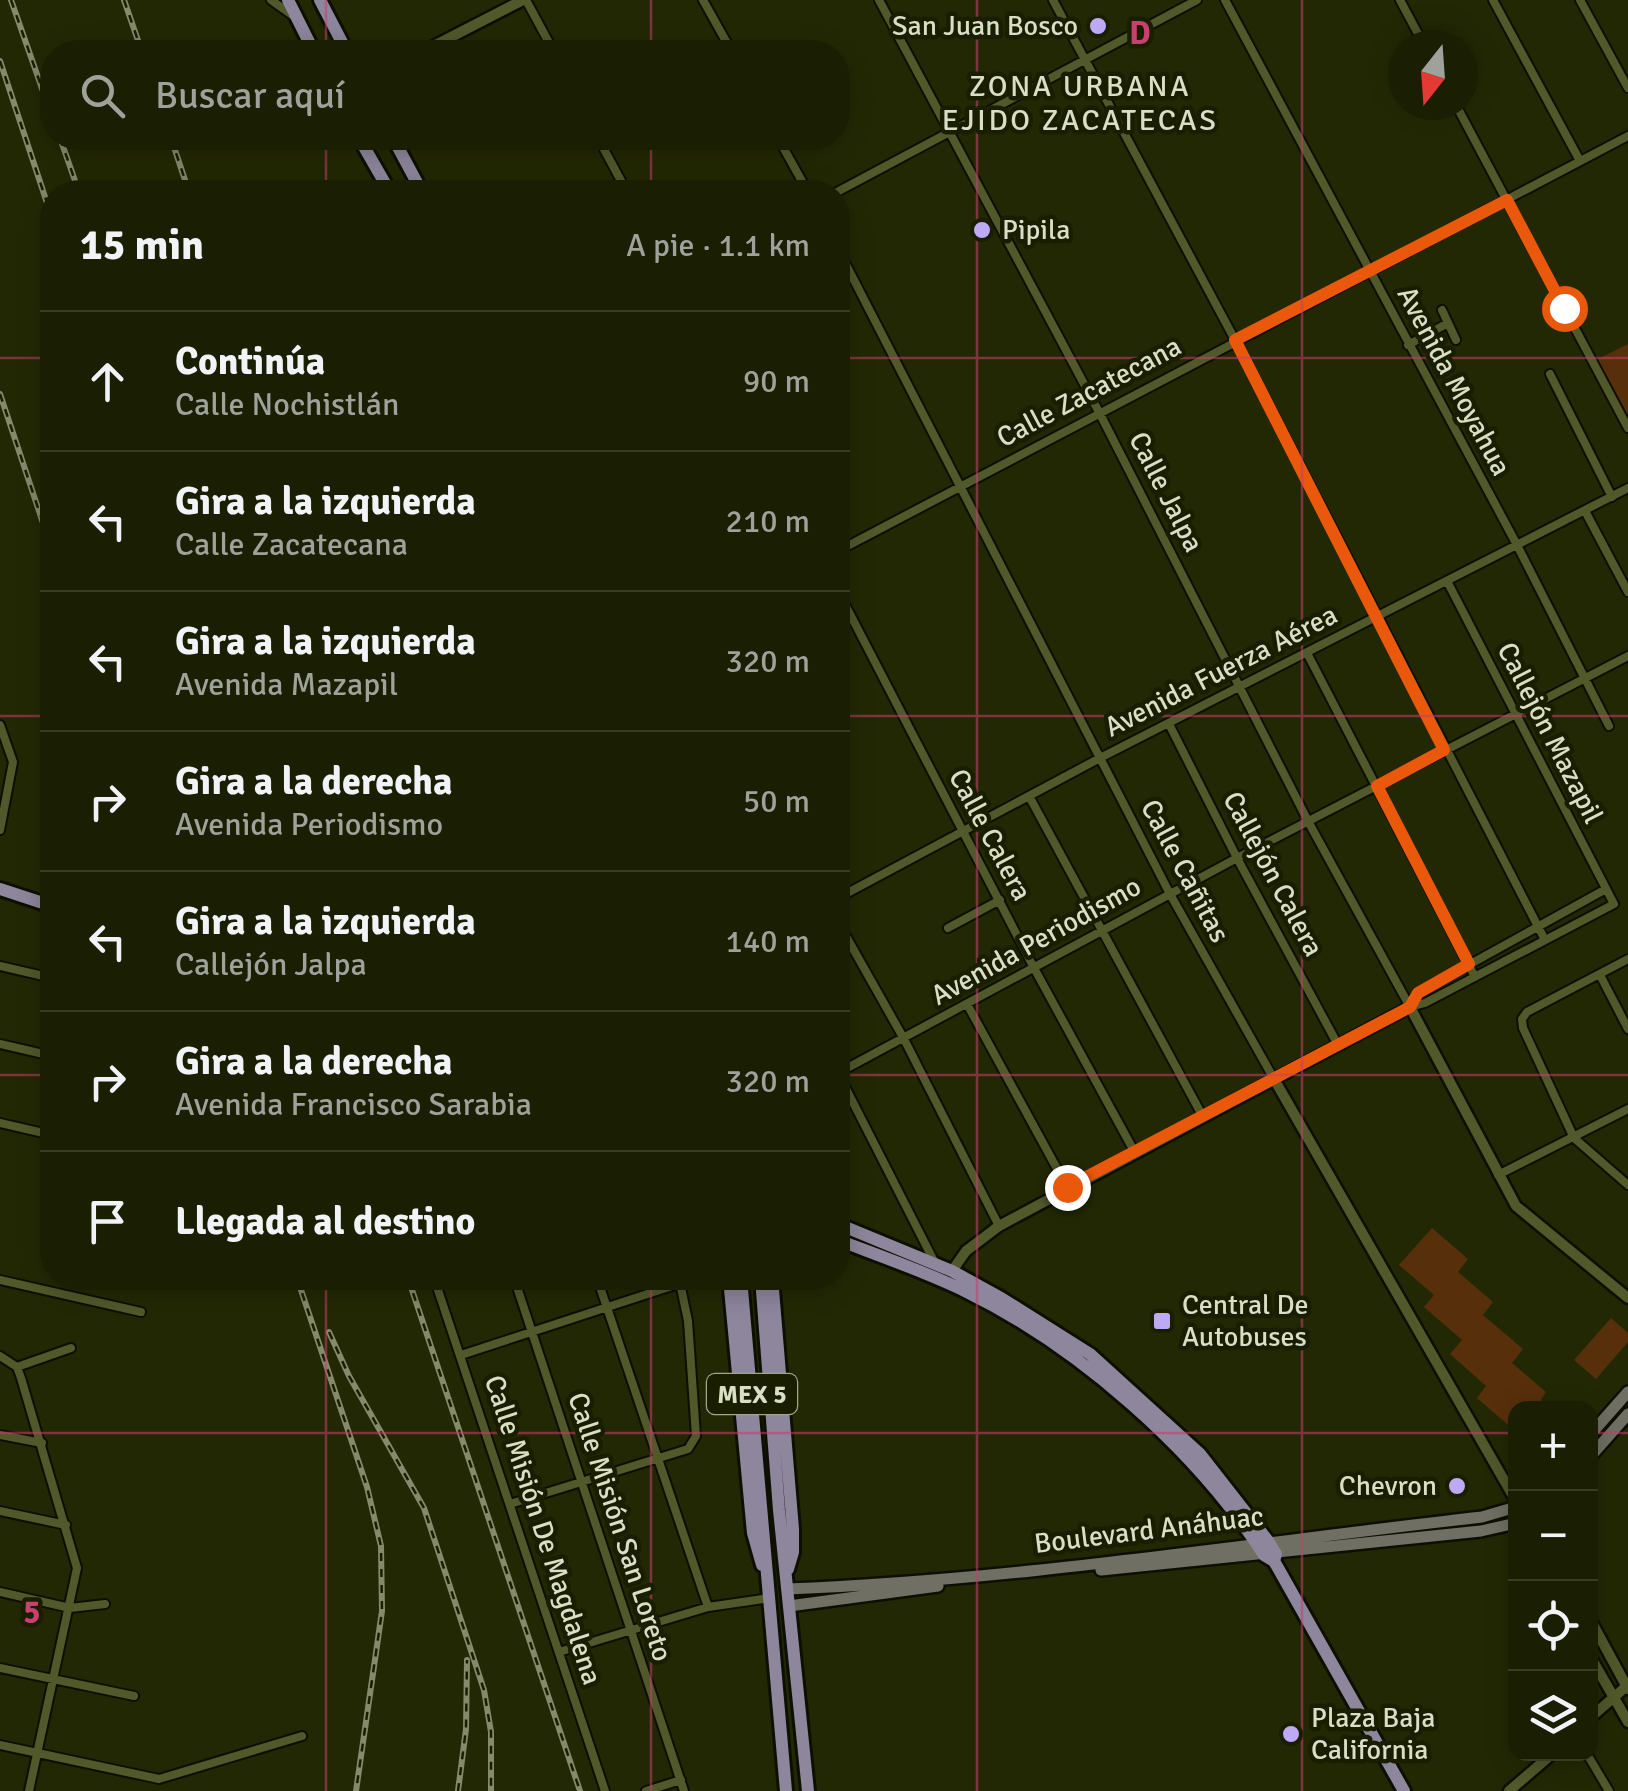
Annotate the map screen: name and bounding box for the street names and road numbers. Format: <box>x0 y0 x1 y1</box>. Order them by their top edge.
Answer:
street label: Avenida Moyahua <box>1390 281 1518 481</box>
street label: Calle Zacatecana <box>991 329 1187 455</box>
street label: Calle Jalpa <box>1121 426 1211 558</box>
street label: Avenida Fuerza Aérea <box>1099 598 1343 744</box>
street label: Callejón Mazapil <box>1490 637 1610 829</box>
street label: Calle Calera <box>941 763 1039 907</box>
street label: Callejón Calera <box>1215 786 1331 962</box>
street label: Calle Cañitas <box>1133 794 1237 948</box>
street label: Avenida Periodismo <box>925 869 1147 1013</box>
street label: Calle Misión De Magdalena <box>477 1371 609 1689</box>
road number: MEX 5 <box>707 1374 797 1414</box>
street label: Calle Misión San Loreto <box>560 1388 680 1666</box>
street label: Boulevard Anáhuac <box>1032 1499 1266 1561</box>

